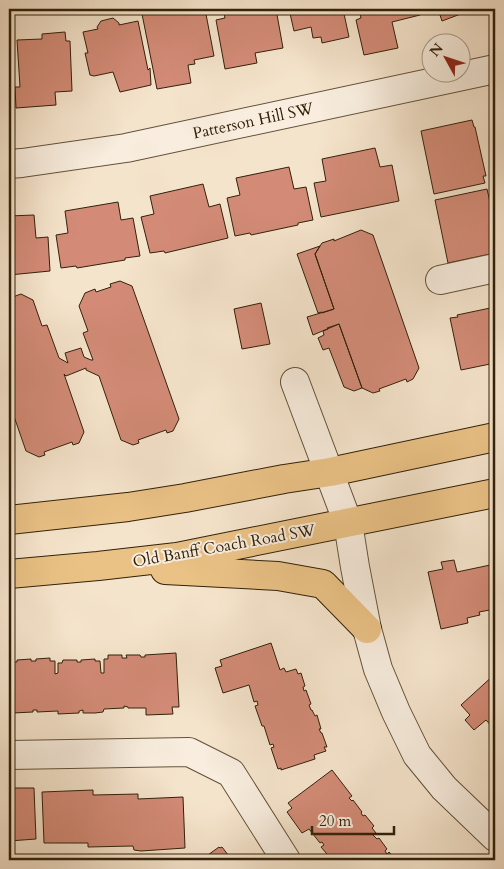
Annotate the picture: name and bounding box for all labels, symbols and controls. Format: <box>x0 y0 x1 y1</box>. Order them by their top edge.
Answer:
north arrow <box>422 32 472 82</box>
text: N <box>425 39 448 61</box>
street label: Patterson Hill SW <box>191 97 316 145</box>
street label: Old Banff Coach Road SW <box>131 519 317 573</box>
scale bar <box>312 804 394 836</box>
text: 20 m <box>319 811 351 831</box>

